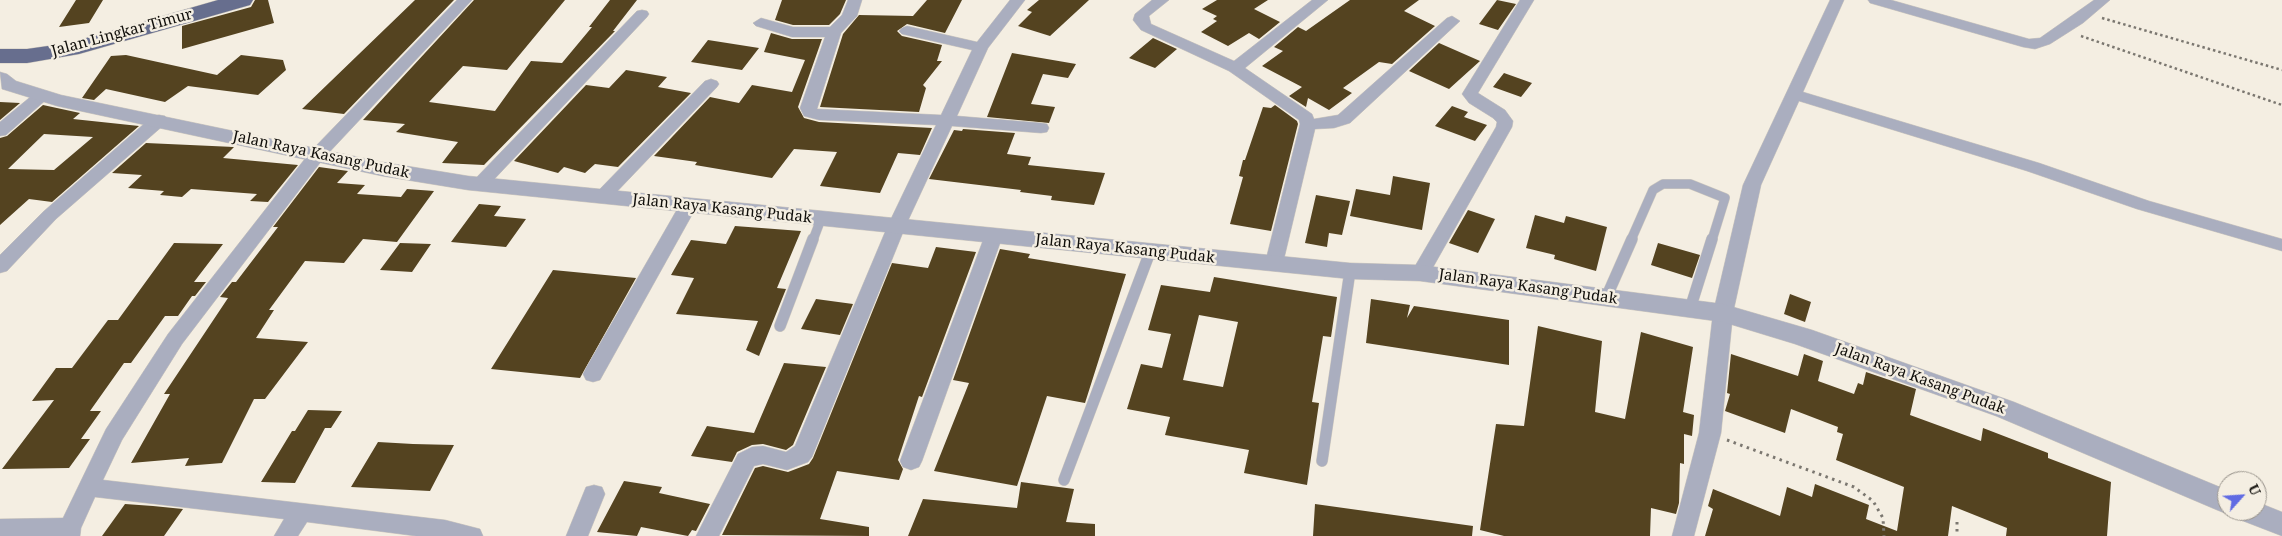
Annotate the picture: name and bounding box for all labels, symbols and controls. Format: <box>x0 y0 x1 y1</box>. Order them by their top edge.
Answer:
street label: Jalan Lingkar Timur <box>49 6 195 60</box>
street label: Jalan Raya Kasang Pudak <box>231 127 411 183</box>
street label: Jalan Raya Kasang Pudak <box>632 191 812 227</box>
street label: Jalan Raya Kasang Pudak <box>1035 231 1215 267</box>
street label: Jalan Raya Kasang Pudak <box>1438 266 1618 308</box>
street label: Jalan Raya Kasang Pudak <box>1832 340 2008 418</box>
north arrow <box>2217 471 2267 521</box>
text: U <box>2244 481 2266 499</box>

